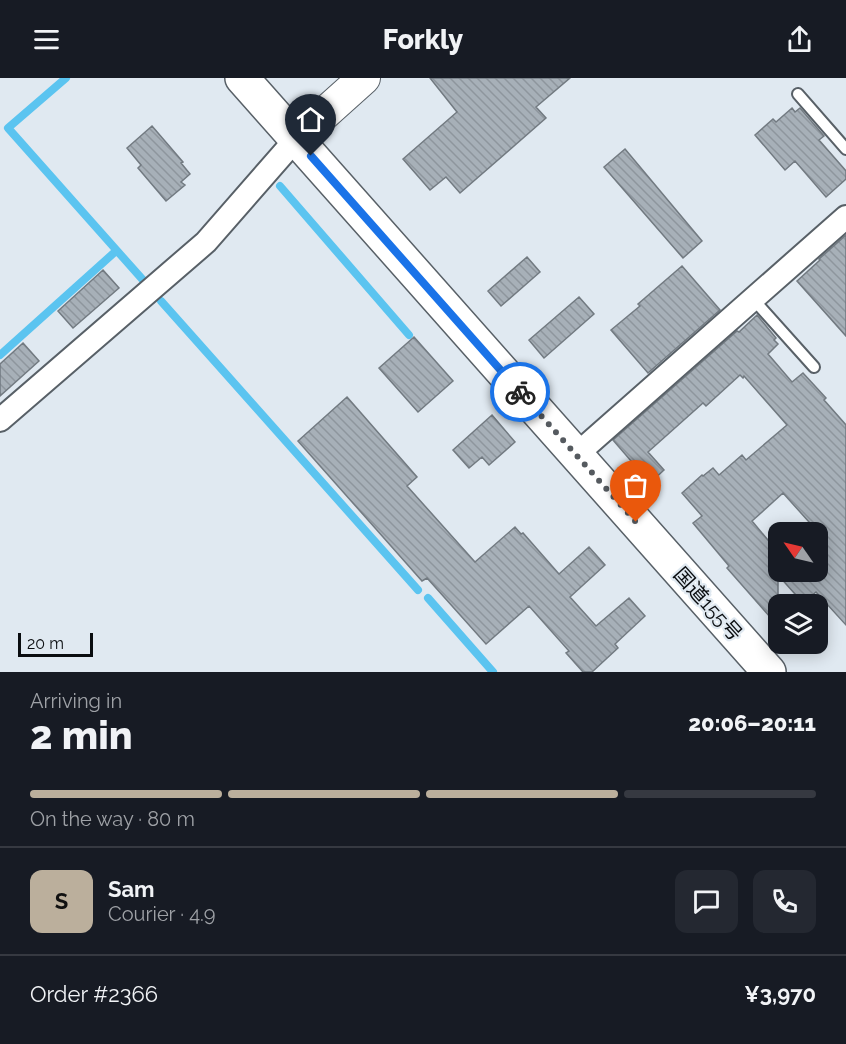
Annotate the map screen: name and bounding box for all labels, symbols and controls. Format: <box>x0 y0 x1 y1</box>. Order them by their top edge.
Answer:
icon: menu <box>30 23 63 56</box>
icon: share <box>783 23 816 56</box>
text: Forkly <box>383 24 463 55</box>
pin <box>285 94 336 156</box>
icon: home <box>294 103 327 136</box>
courier <box>490 362 550 422</box>
icon: bike <box>504 376 537 409</box>
pin <box>610 460 661 522</box>
icon: bag <box>619 469 652 502</box>
north arrow <box>768 522 828 582</box>
map controls <box>768 522 828 654</box>
street label: 国道155号 <box>669 562 747 646</box>
button: layers <box>768 594 828 654</box>
scale bar <box>18 630 93 658</box>
text: 20 m <box>27 634 64 653</box>
text: Arriving in <box>30 689 122 713</box>
text: 20:06–20:11 <box>688 710 816 736</box>
text: 2 min <box>30 712 133 758</box>
text: On the way · 80 m <box>30 807 195 831</box>
button: chat <box>675 870 738 933</box>
button: phone <box>753 870 816 933</box>
text: Sam <box>108 876 155 902</box>
text: S <box>55 888 68 914</box>
text: Courier · 4.9 <box>108 902 216 926</box>
text: Order #2366 <box>30 981 158 1007</box>
text: ¥3,970 <box>744 981 816 1007</box>

